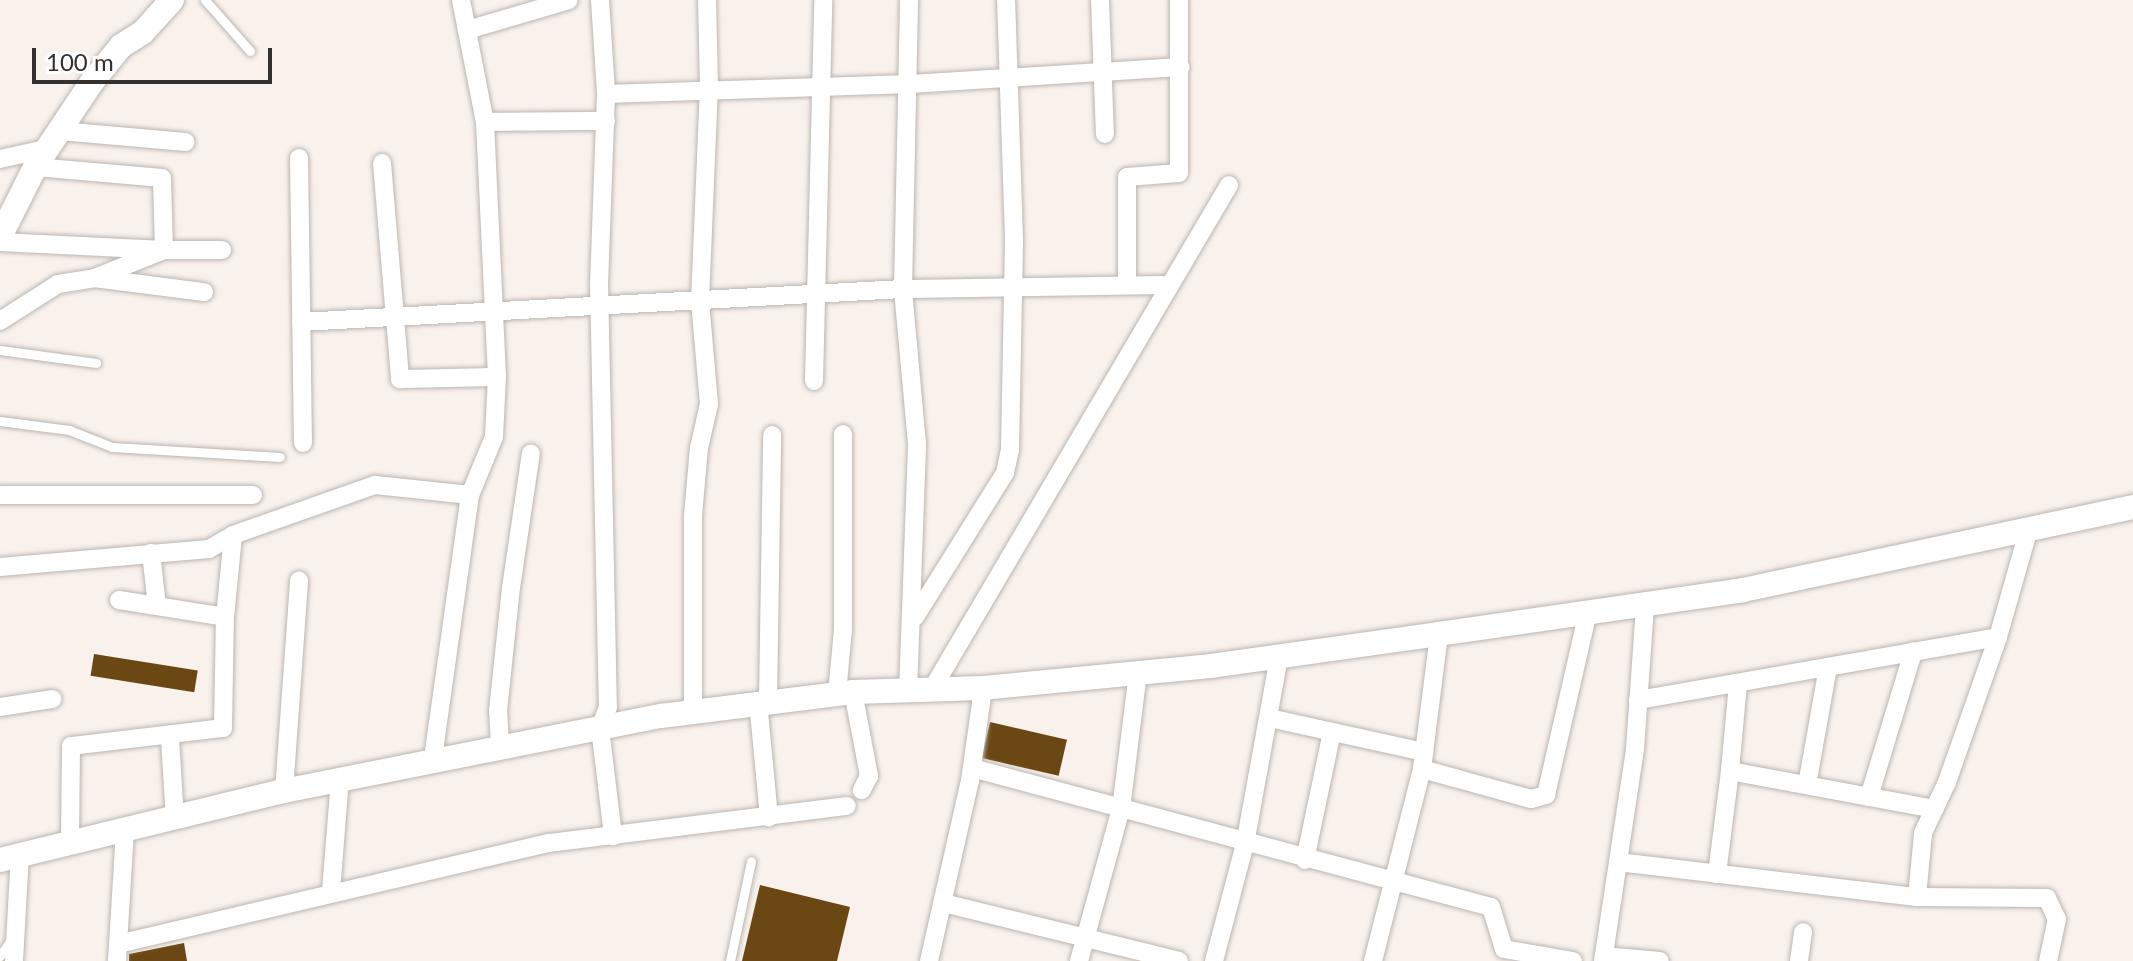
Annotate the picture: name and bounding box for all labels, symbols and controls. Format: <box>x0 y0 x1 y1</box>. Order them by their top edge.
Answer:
scale bar <box>36 32 276 82</box>
text: 100 m <box>46 47 114 76</box>

